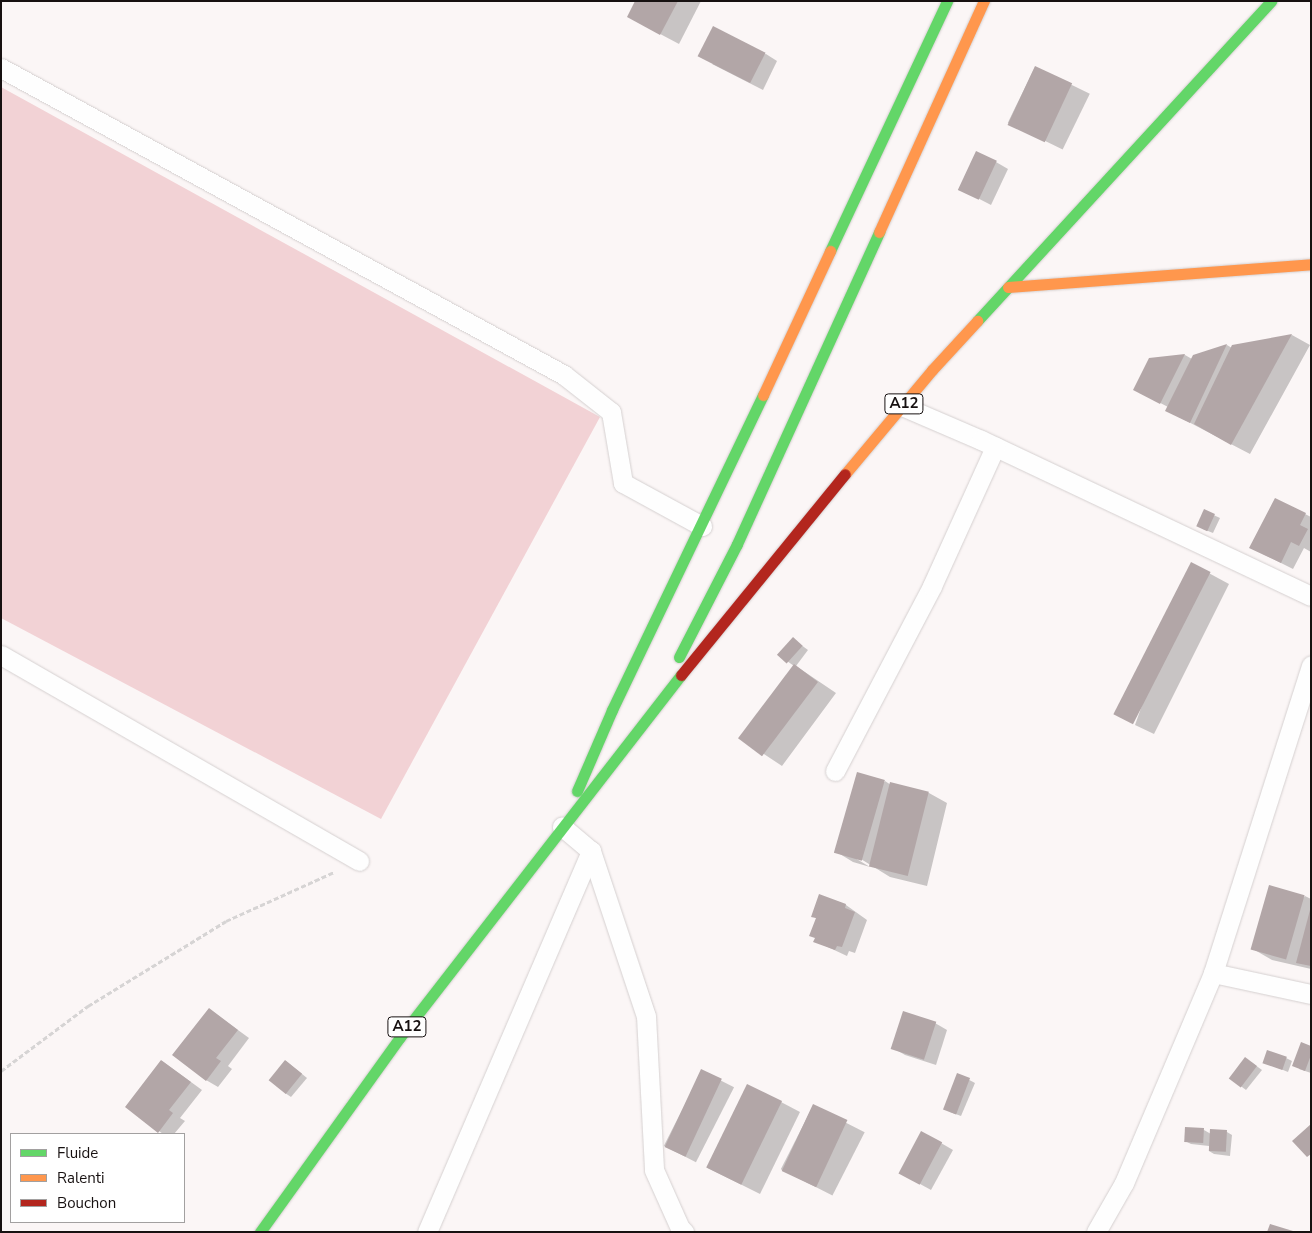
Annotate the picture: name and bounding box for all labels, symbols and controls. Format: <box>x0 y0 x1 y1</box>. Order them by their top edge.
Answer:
road number: A12 <box>884 392 924 416</box>
road number: A12 <box>387 1014 427 1040</box>
legend <box>10 1133 185 1223</box>
text: Fluide <box>57 1143 98 1163</box>
text: Ralenti <box>57 1168 105 1188</box>
text: Bouchon <box>57 1193 116 1213</box>

